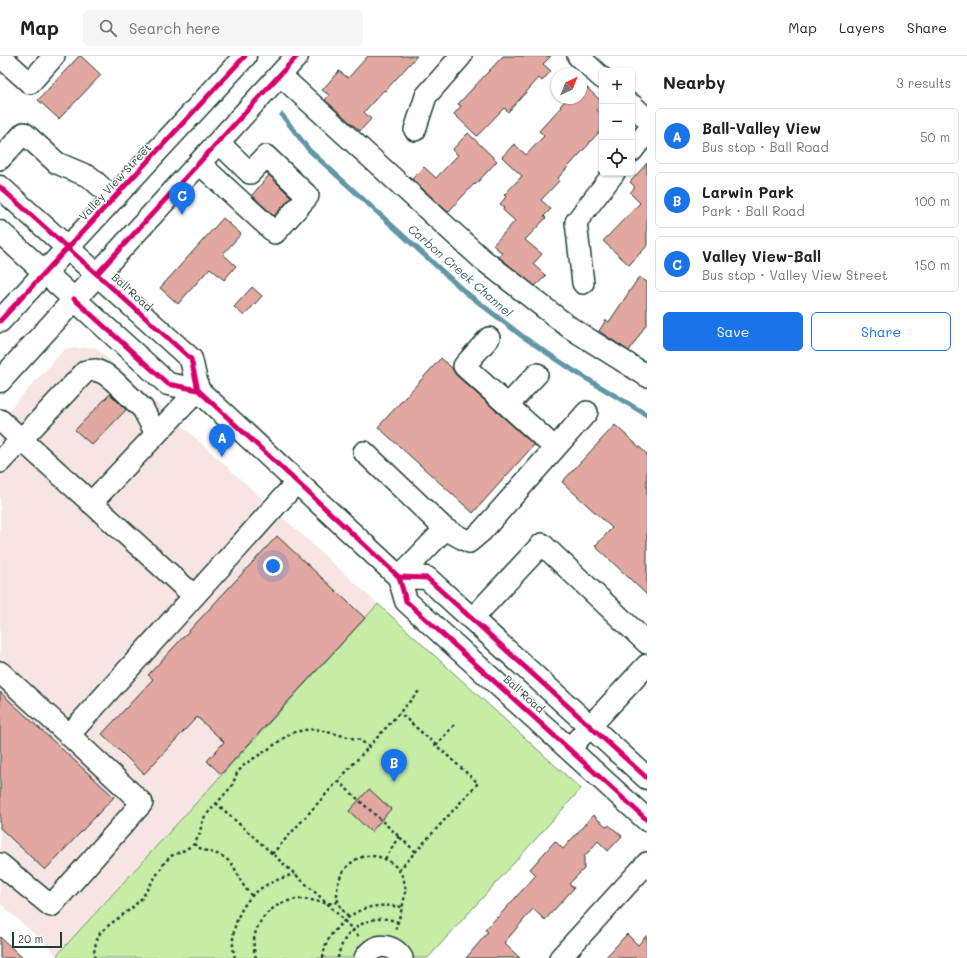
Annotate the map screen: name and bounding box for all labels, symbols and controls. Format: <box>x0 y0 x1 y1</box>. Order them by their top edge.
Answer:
search box <box>83 10 363 46</box>
text: Map <box>20 15 59 40</box>
icon: search <box>97 17 119 39</box>
text: Search here <box>129 18 220 38</box>
text: Map <box>788 18 817 37</box>
text: Layers <box>839 18 885 37</box>
text: Share <box>907 18 947 37</box>
north arrow <box>551 68 587 104</box>
map controls <box>599 68 635 176</box>
button: + <box>599 68 635 104</box>
text: Nearby <box>663 71 725 93</box>
text: 3 results <box>896 74 951 91</box>
button: − <box>599 104 635 140</box>
text: Ball-Valley View <box>702 118 821 138</box>
text: A <box>672 128 682 145</box>
text: 50 m <box>920 128 950 145</box>
text: Bus stop · Ball Road <box>702 138 829 155</box>
street label: Valley View Street <box>75 140 154 223</box>
button: locate <box>599 140 635 176</box>
pin: C <box>169 182 195 215</box>
text: Larwin Park <box>702 182 794 202</box>
text: B <box>673 192 681 209</box>
text: 100 m <box>914 192 950 209</box>
text: Park · Ball Road <box>702 202 805 219</box>
water label: Carbon Creek Channel <box>405 220 516 320</box>
text: Valley View-Ball <box>702 246 821 266</box>
text: C <box>672 256 682 273</box>
text: 150 m <box>914 256 950 273</box>
text: Bus stop · Valley View Street <box>702 266 887 283</box>
street label: Ball Road <box>109 269 156 314</box>
button: Save <box>663 312 803 351</box>
button: Share <box>811 312 951 351</box>
pin: A <box>209 424 235 457</box>
your location <box>263 556 283 576</box>
street label: Ball Road <box>501 671 548 716</box>
pin: B <box>381 749 407 782</box>
scale bar <box>12 930 62 949</box>
text: 20 m <box>18 931 43 946</box>

